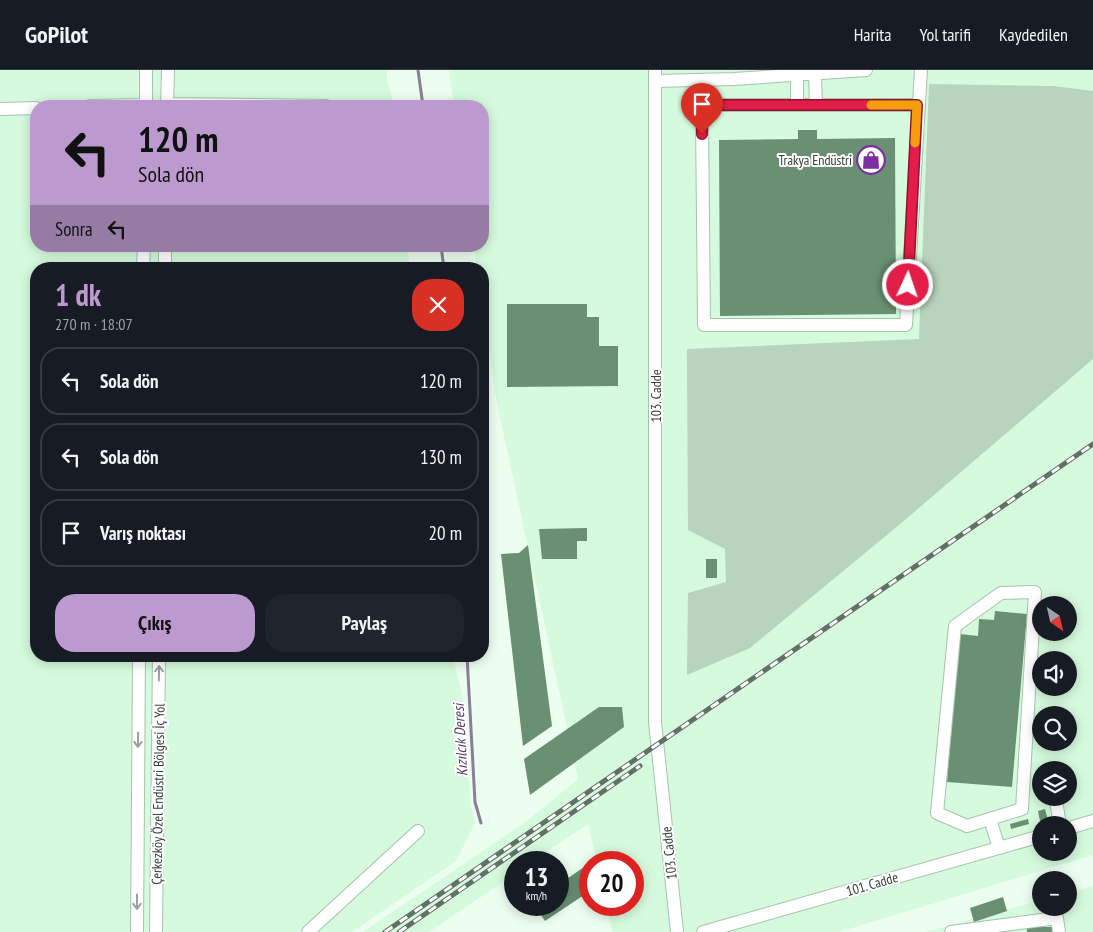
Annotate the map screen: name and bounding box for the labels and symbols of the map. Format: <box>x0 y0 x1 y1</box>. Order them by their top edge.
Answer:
pin <box>681 83 723 134</box>
shop icon: Trakya Endüstri <box>856 145 886 175</box>
place label: Trakya Endüstri <box>778 151 852 169</box>
position arrow <box>881 258 933 310</box>
street label: 103. Cadde <box>647 369 665 423</box>
north arrow <box>1032 596 1078 641</box>
one-way arrow <box>154 666 164 682</box>
water label: Kızılcık Deresi <box>449 701 471 777</box>
street label: Çerkezköy Özel Endüstri Bölgesi İç Yol <box>147 702 169 885</box>
one-way arrow <box>133 732 143 748</box>
street label: 103. Cadde <box>657 825 681 880</box>
speed limit sign: 20 <box>579 851 644 916</box>
street label: 101. Cadde <box>844 868 900 900</box>
one-way arrow <box>132 894 142 910</box>

